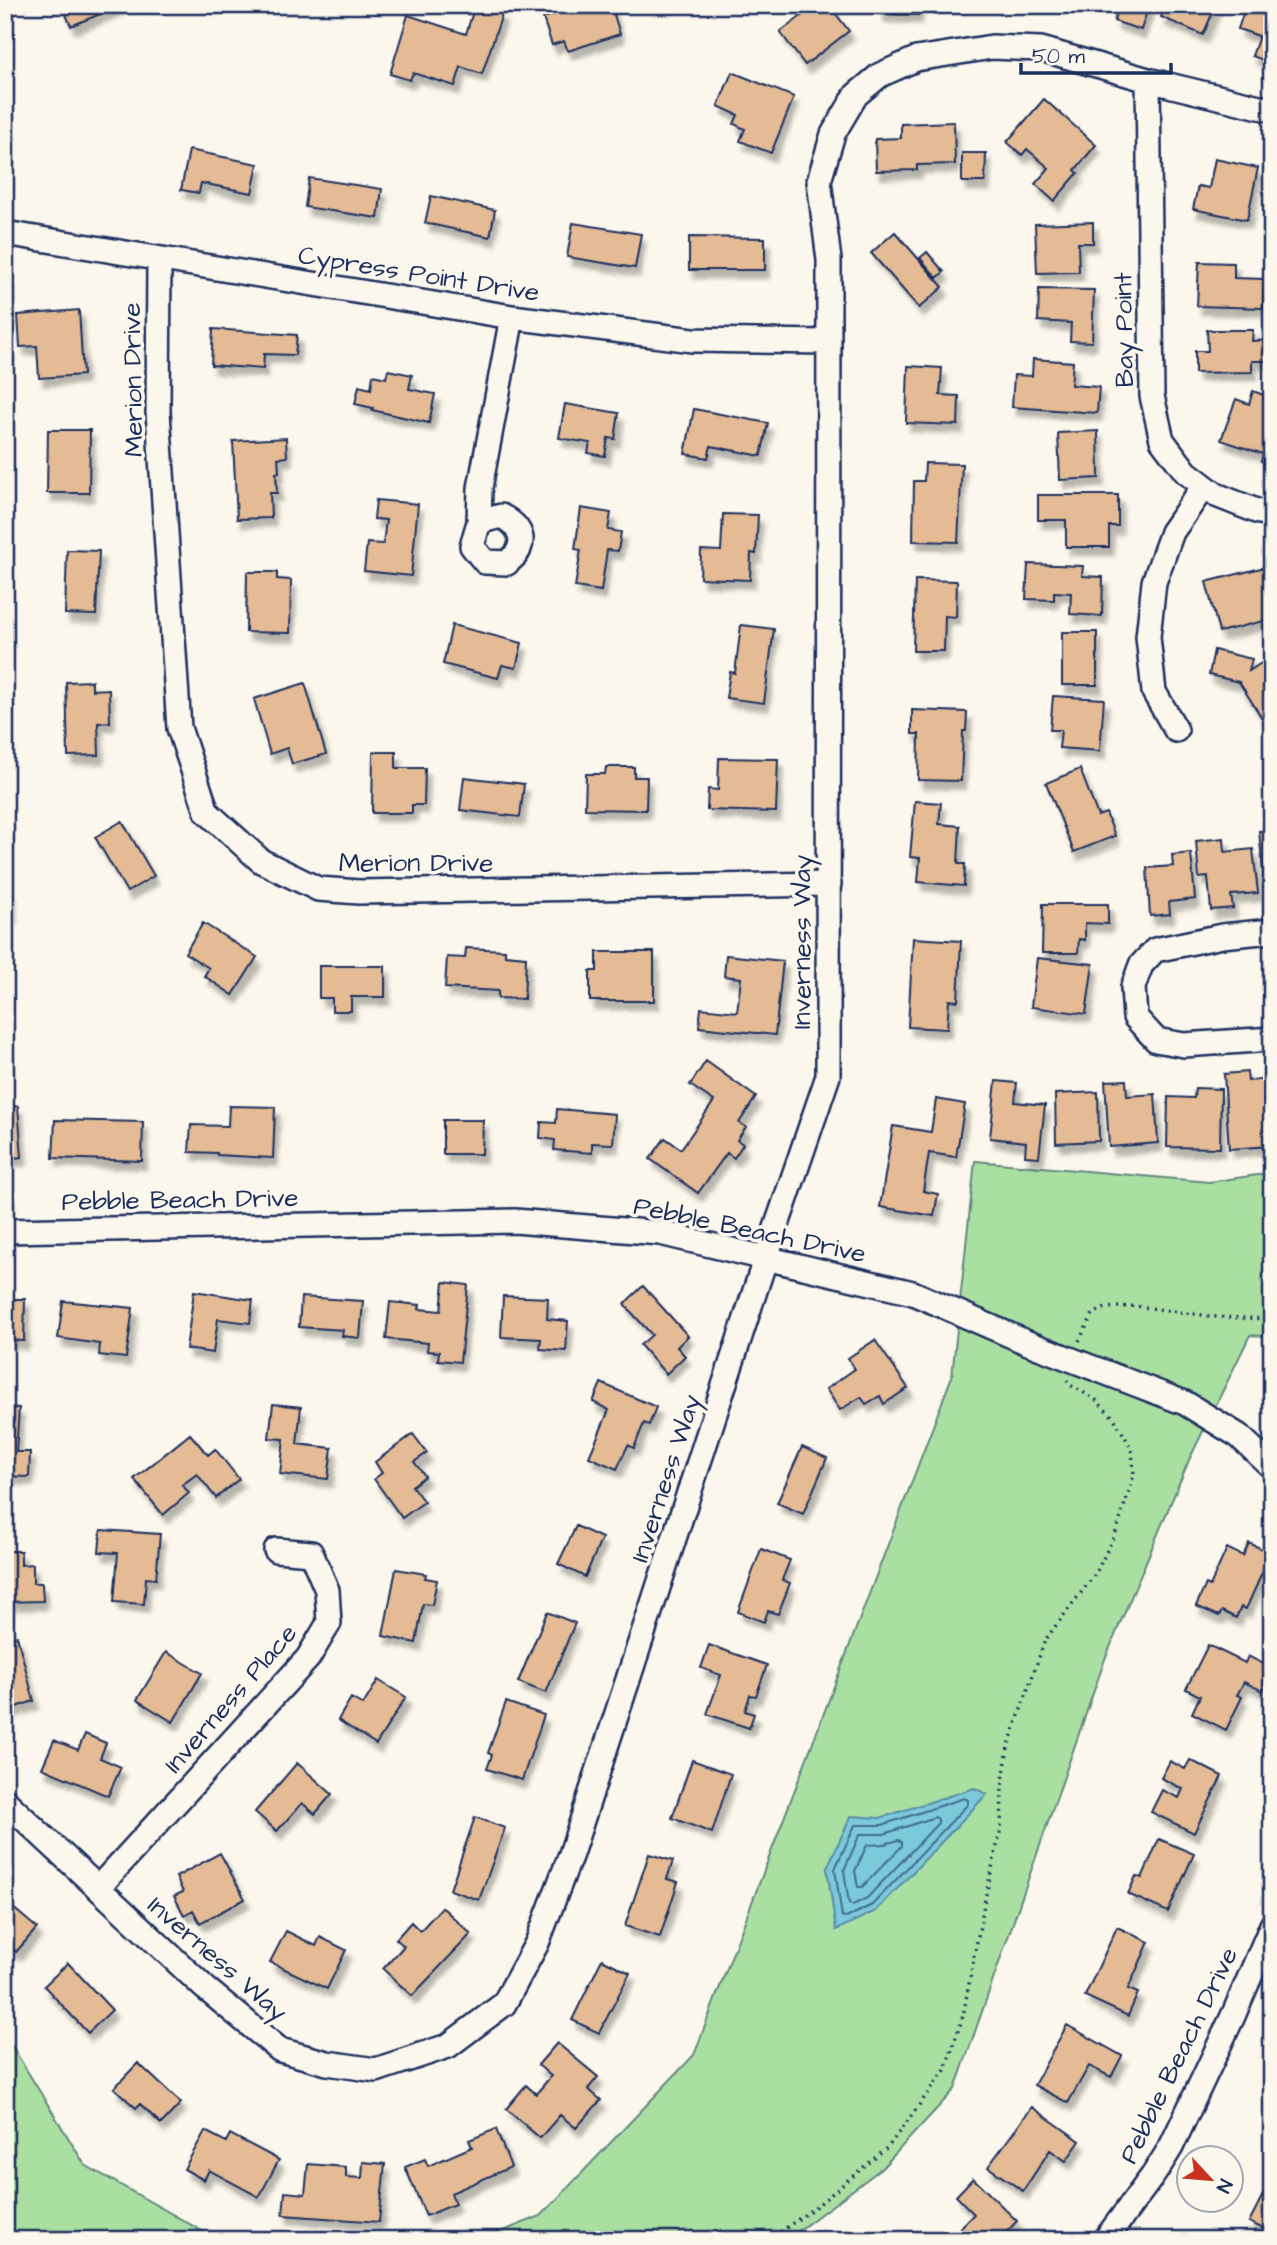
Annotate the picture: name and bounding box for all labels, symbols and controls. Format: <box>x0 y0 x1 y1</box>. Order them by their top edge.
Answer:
scale bar <box>1021 32 1172 76</box>
text: 50 m <box>1032 42 1086 71</box>
street label: Cypress Point Drive <box>295 237 542 313</box>
street label: Bay Point <box>1105 272 1145 388</box>
street label: Merion Drive <box>114 302 152 458</box>
street label: Merion Drive <box>339 845 493 881</box>
street label: Inverness Way <box>784 855 822 1029</box>
street label: Pebble Beach Drive <box>61 1180 299 1220</box>
street label: Pebble Beach Drive <box>630 1188 869 1272</box>
street label: Inverness Way <box>622 1390 712 1567</box>
street label: Inverness Place <box>156 1616 306 1781</box>
street label: Inverness Way <box>138 1888 295 2031</box>
street label: Pebble Beach Drive <box>1111 1941 1247 2170</box>
north arrow <box>1176 2144 1246 2214</box>
text: N <box>1209 2175 1239 2197</box>

